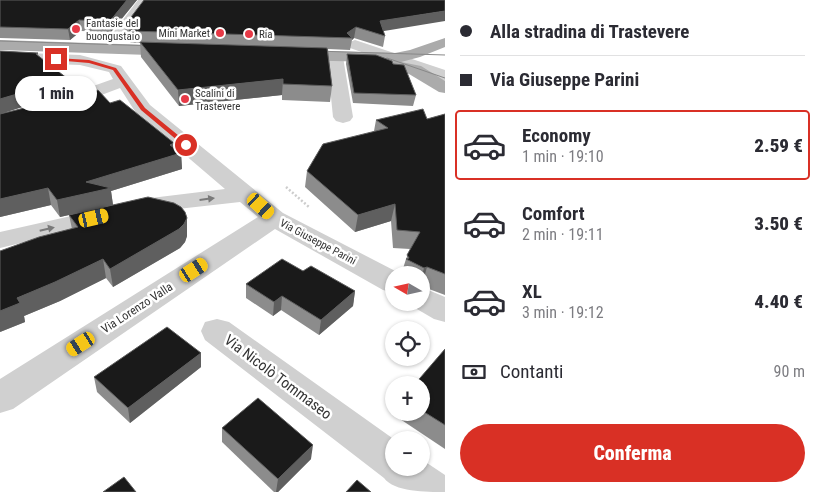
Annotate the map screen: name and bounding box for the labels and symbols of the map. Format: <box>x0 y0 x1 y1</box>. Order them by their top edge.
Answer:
place label: Fantasie del buongustaio <box>86 17 140 43</box>
marker: Fantasie del buongustaio <box>70 23 82 35</box>
place label: Mini Market <box>159 27 210 40</box>
marker: Mini Market <box>214 27 226 39</box>
marker: Ria <box>243 28 255 40</box>
place label: Ria <box>259 28 273 41</box>
route end <box>45 48 67 70</box>
callout: 1 min <box>15 76 97 112</box>
place label: Scalini di Trastevere <box>195 87 240 113</box>
marker: Scalini di Trastevere <box>179 93 191 105</box>
route start <box>175 134 197 156</box>
car <box>244 190 277 222</box>
one-way arrow <box>199 195 215 203</box>
car <box>77 207 110 229</box>
street label: Via Giuseppe Parini <box>278 216 358 268</box>
one-way arrow <box>40 225 55 233</box>
car <box>177 256 210 284</box>
north arrow <box>385 266 430 311</box>
street label: Via Lorenzo Valla <box>99 280 175 336</box>
car <box>64 330 97 358</box>
street label: Via Nicolò Tommaseo <box>221 331 335 423</box>

